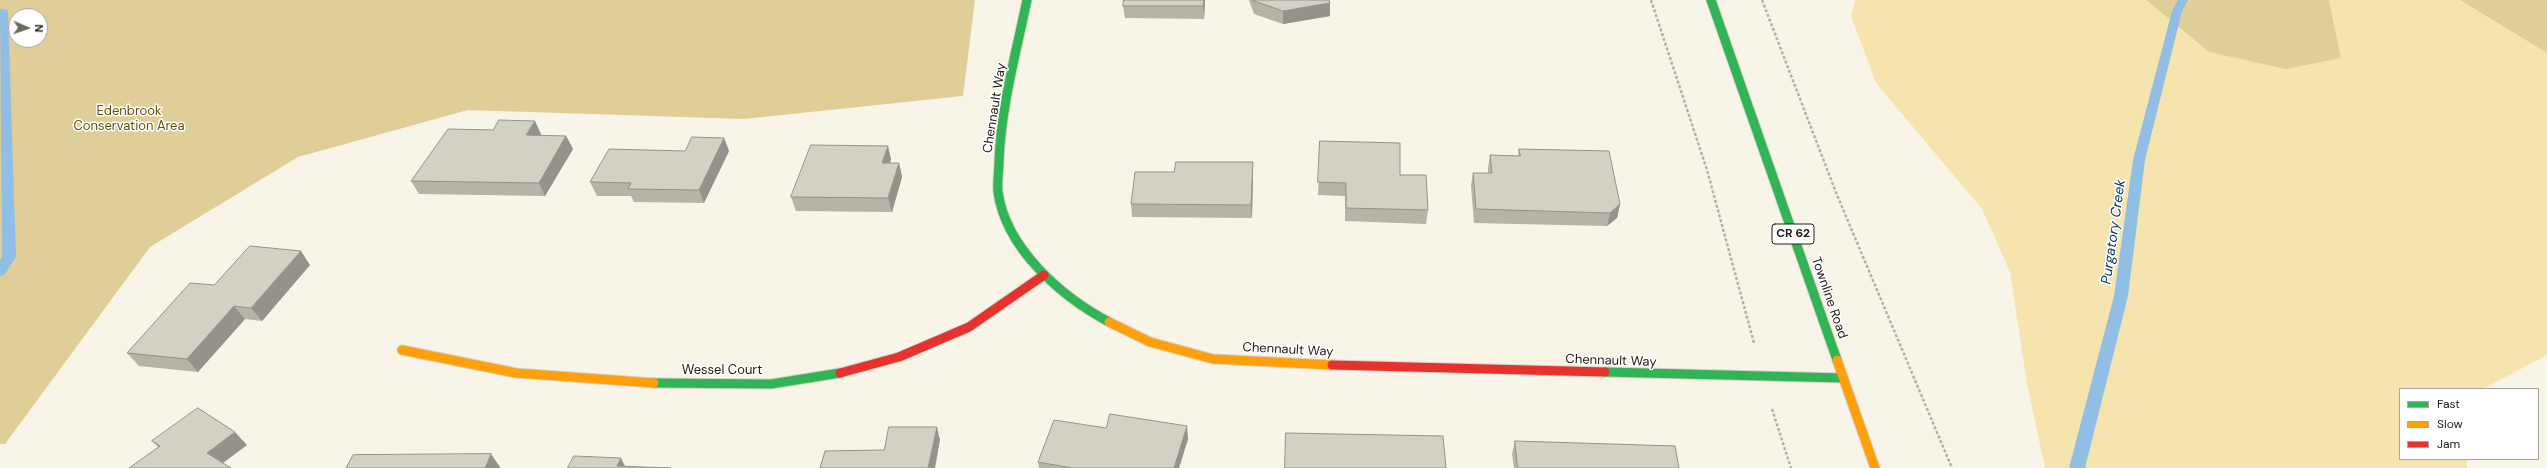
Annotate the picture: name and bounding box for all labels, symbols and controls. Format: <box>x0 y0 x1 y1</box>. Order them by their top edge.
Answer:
north arrow <box>8 8 48 48</box>
text: N <box>32 24 46 33</box>
street label: Chennault Way <box>980 62 1010 154</box>
park label: Edenbrook Conservation Area <box>73 104 185 135</box>
water label: Purgatory Creek <box>2098 179 2130 285</box>
road number: CR 62 <box>1772 224 1814 244</box>
street label: Townline Road <box>1808 255 1850 341</box>
street label: Chennault Way <box>1242 340 1334 360</box>
street label: Chennault Way <box>1565 352 1657 370</box>
street label: Wessel Court <box>682 363 762 379</box>
legend <box>2399 388 2539 460</box>
text: Fast <box>2437 396 2460 412</box>
text: Slow <box>2437 416 2463 432</box>
text: Jam <box>2437 436 2460 452</box>

